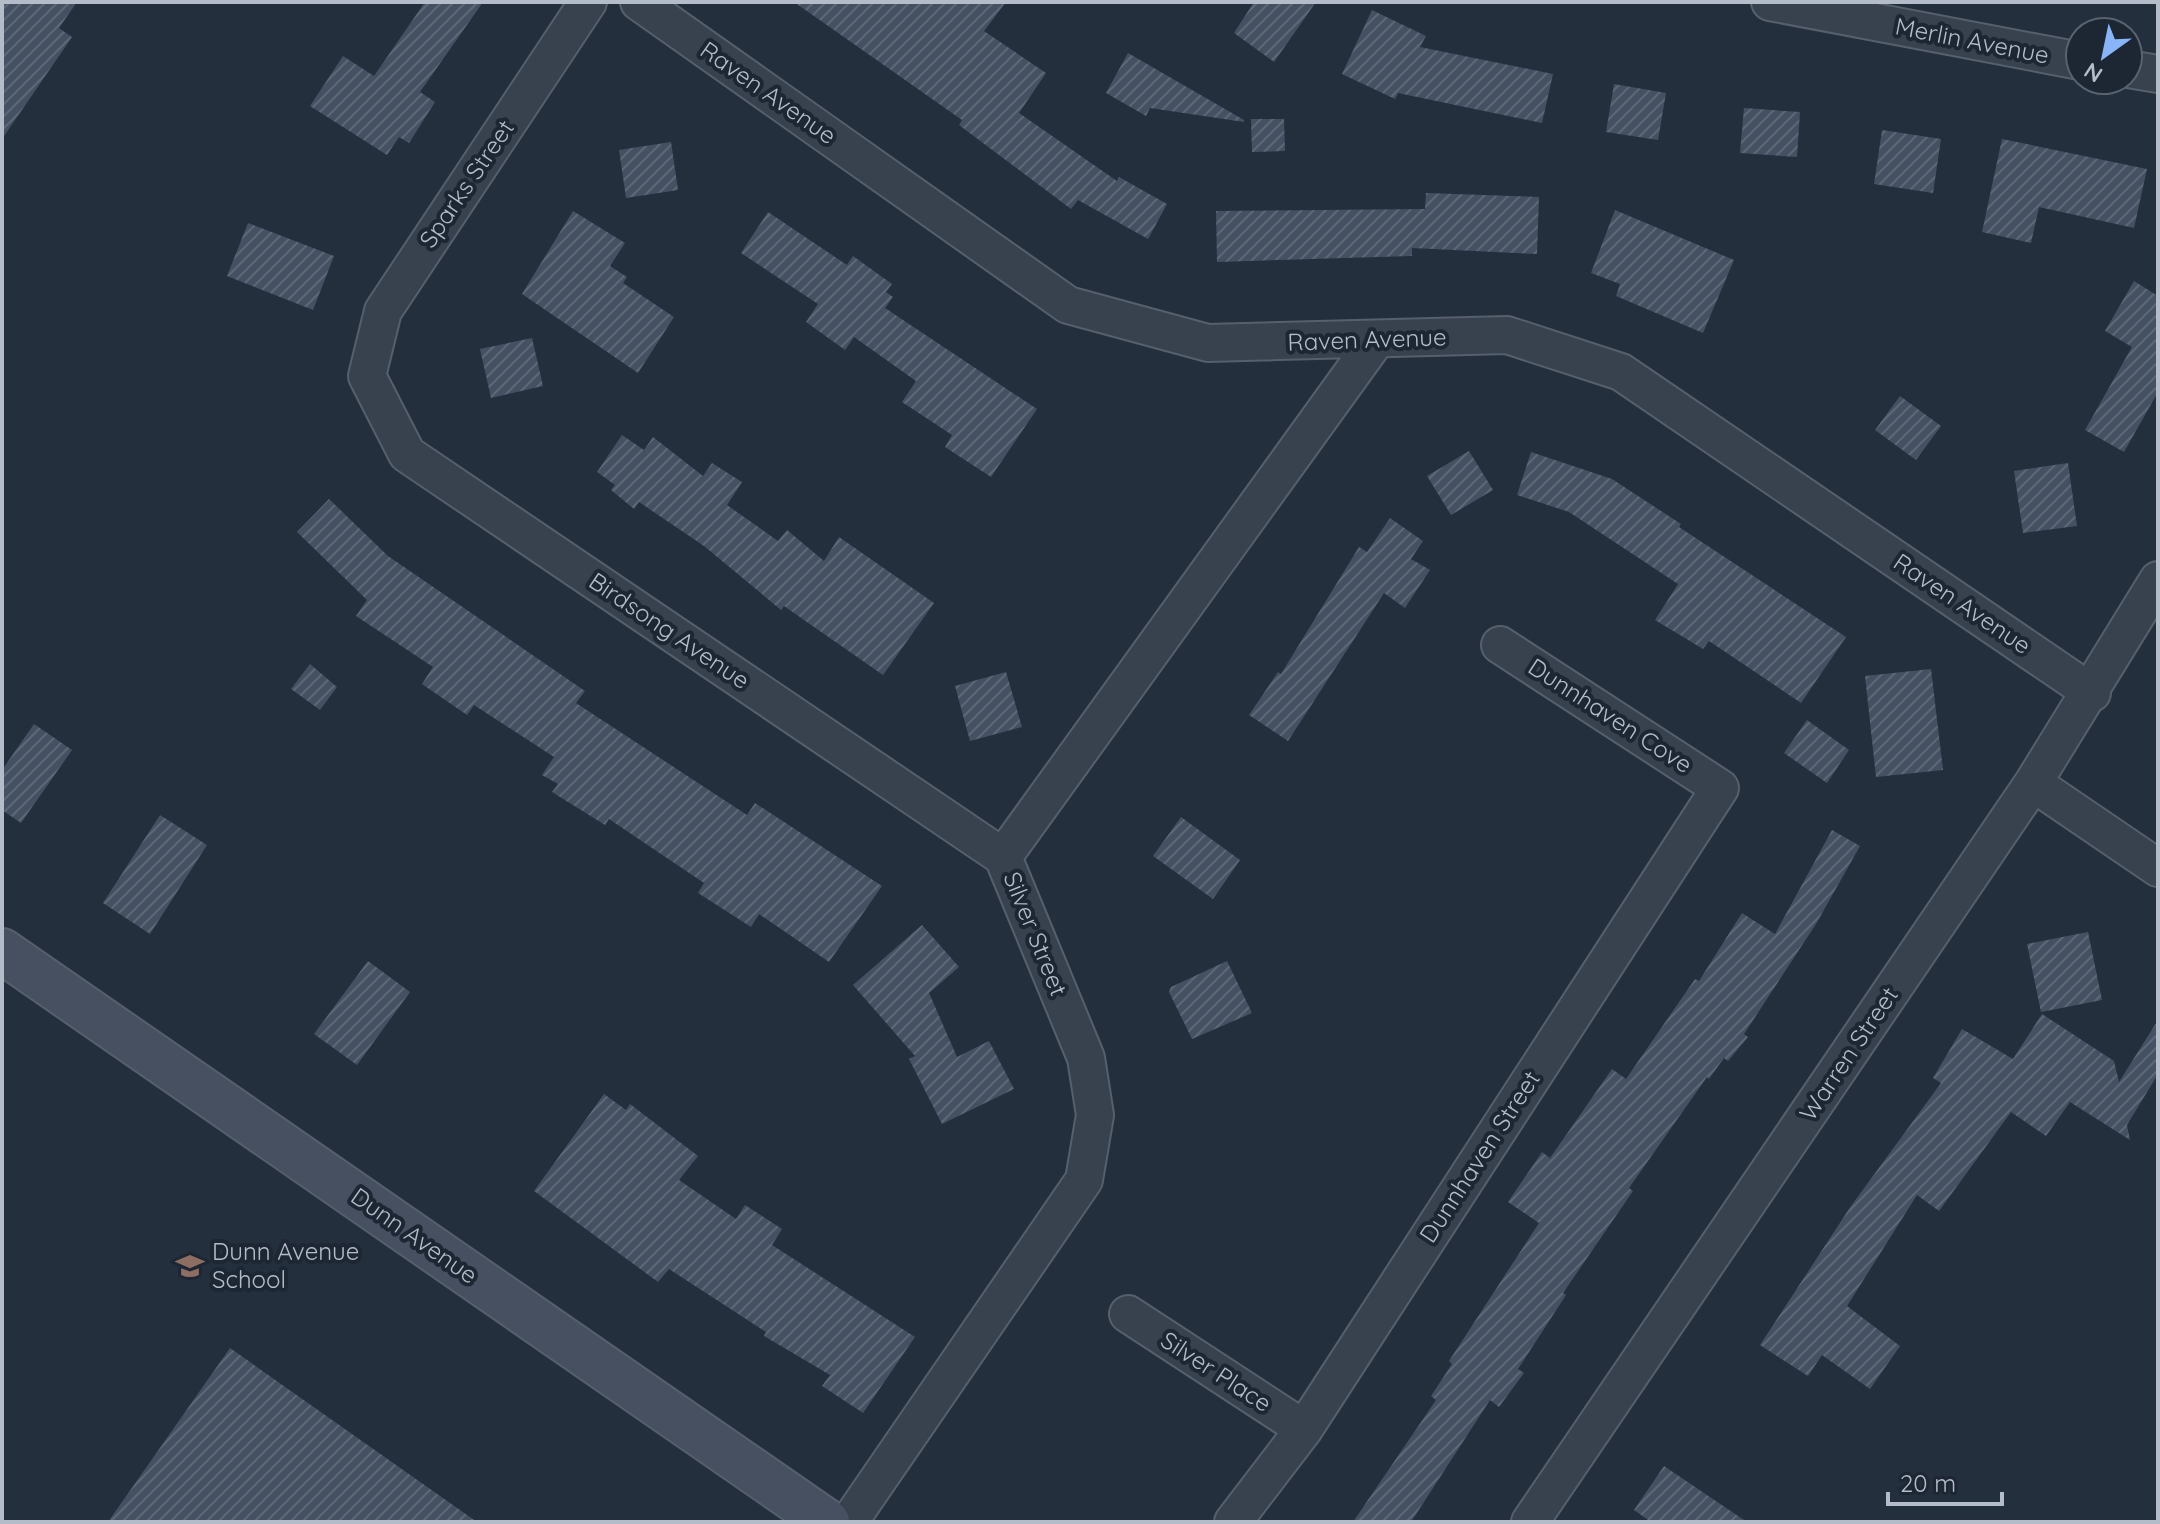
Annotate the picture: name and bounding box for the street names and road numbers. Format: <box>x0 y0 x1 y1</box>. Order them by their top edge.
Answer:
street label: Merlin Avenue <box>1893 10 2052 70</box>
street label: Raven Avenue <box>695 34 842 150</box>
street label: Sparks Street <box>412 114 520 253</box>
street label: Raven Avenue <box>1287 321 1447 357</box>
street label: Raven Avenue <box>1888 546 2037 660</box>
street label: Birdsong Avenue <box>584 565 756 695</box>
street label: Dunnhaven Cove <box>1523 651 1698 779</box>
street label: Silver Street <box>997 867 1074 1000</box>
street label: Warren Street <box>1792 981 1904 1126</box>
street label: Dunnhaven Street <box>1412 1065 1546 1248</box>
street label: Dunn Avenue <box>346 1181 484 1290</box>
street label: Silver Place <box>1156 1324 1277 1418</box>

